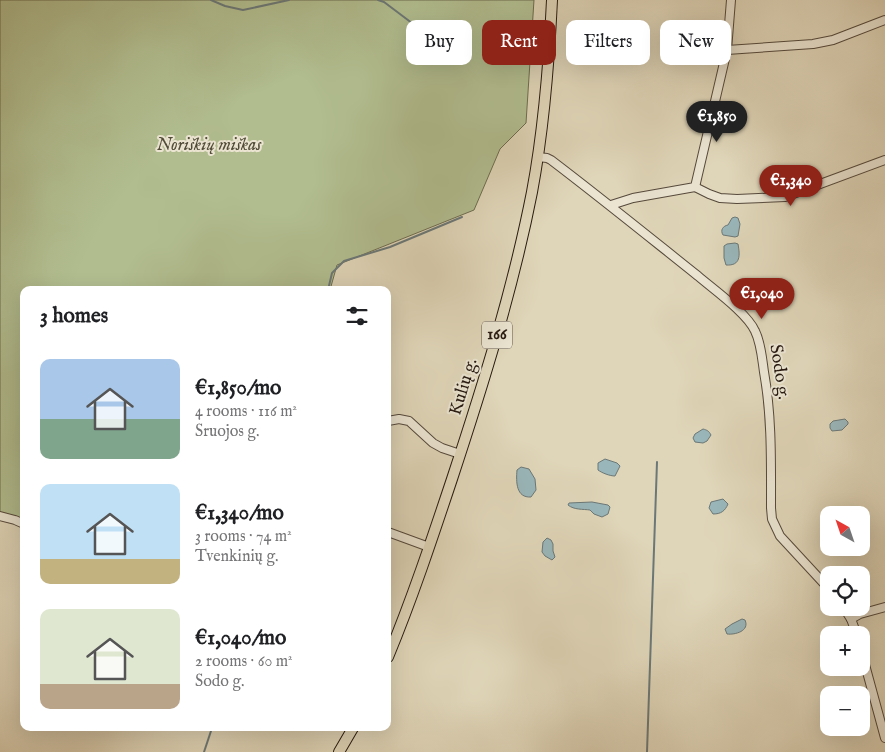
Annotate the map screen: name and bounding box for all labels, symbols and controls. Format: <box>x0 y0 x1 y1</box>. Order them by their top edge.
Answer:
chip: Buy <box>406 20 472 65</box>
chip: Rent <box>482 20 556 65</box>
chip: Filters <box>566 20 650 65</box>
chip: New <box>660 20 731 65</box>
pin: €1,850 <box>676 100 758 143</box>
text: €1,850 <box>697 107 737 127</box>
park label: Noriškių miškas <box>157 134 262 157</box>
pin: €1,340 <box>750 164 832 207</box>
text: €1,340 <box>770 171 812 191</box>
pin: €1,040 <box>721 278 803 320</box>
text: €1,040 <box>740 284 784 304</box>
icon: filters <box>343 302 371 330</box>
text: 3 homes <box>40 303 108 330</box>
road number: 166 <box>482 322 512 348</box>
street label: Sodo g. <box>763 343 795 401</box>
street label: Kulių g. <box>444 356 484 418</box>
text: €1,850/mo <box>195 375 281 402</box>
icon: home <box>80 379 140 439</box>
text: 4 rooms · 116 m² <box>195 402 297 422</box>
text: Sruojos g. <box>195 422 259 442</box>
text: €1,340/mo <box>195 500 284 527</box>
icon: home <box>80 504 140 564</box>
north arrow <box>820 506 870 556</box>
map controls <box>820 506 870 736</box>
text: 3 rooms · 74 m² <box>195 527 292 547</box>
text: Tvenkinių g. <box>195 547 278 567</box>
button: locate <box>820 566 870 616</box>
text: €1,040/mo <box>195 625 286 652</box>
button: + <box>820 626 870 676</box>
icon: home <box>80 629 140 689</box>
text: 2 rooms · 60 m² <box>195 652 293 672</box>
text: Sodo g. <box>195 672 244 692</box>
button: − <box>820 686 870 736</box>

